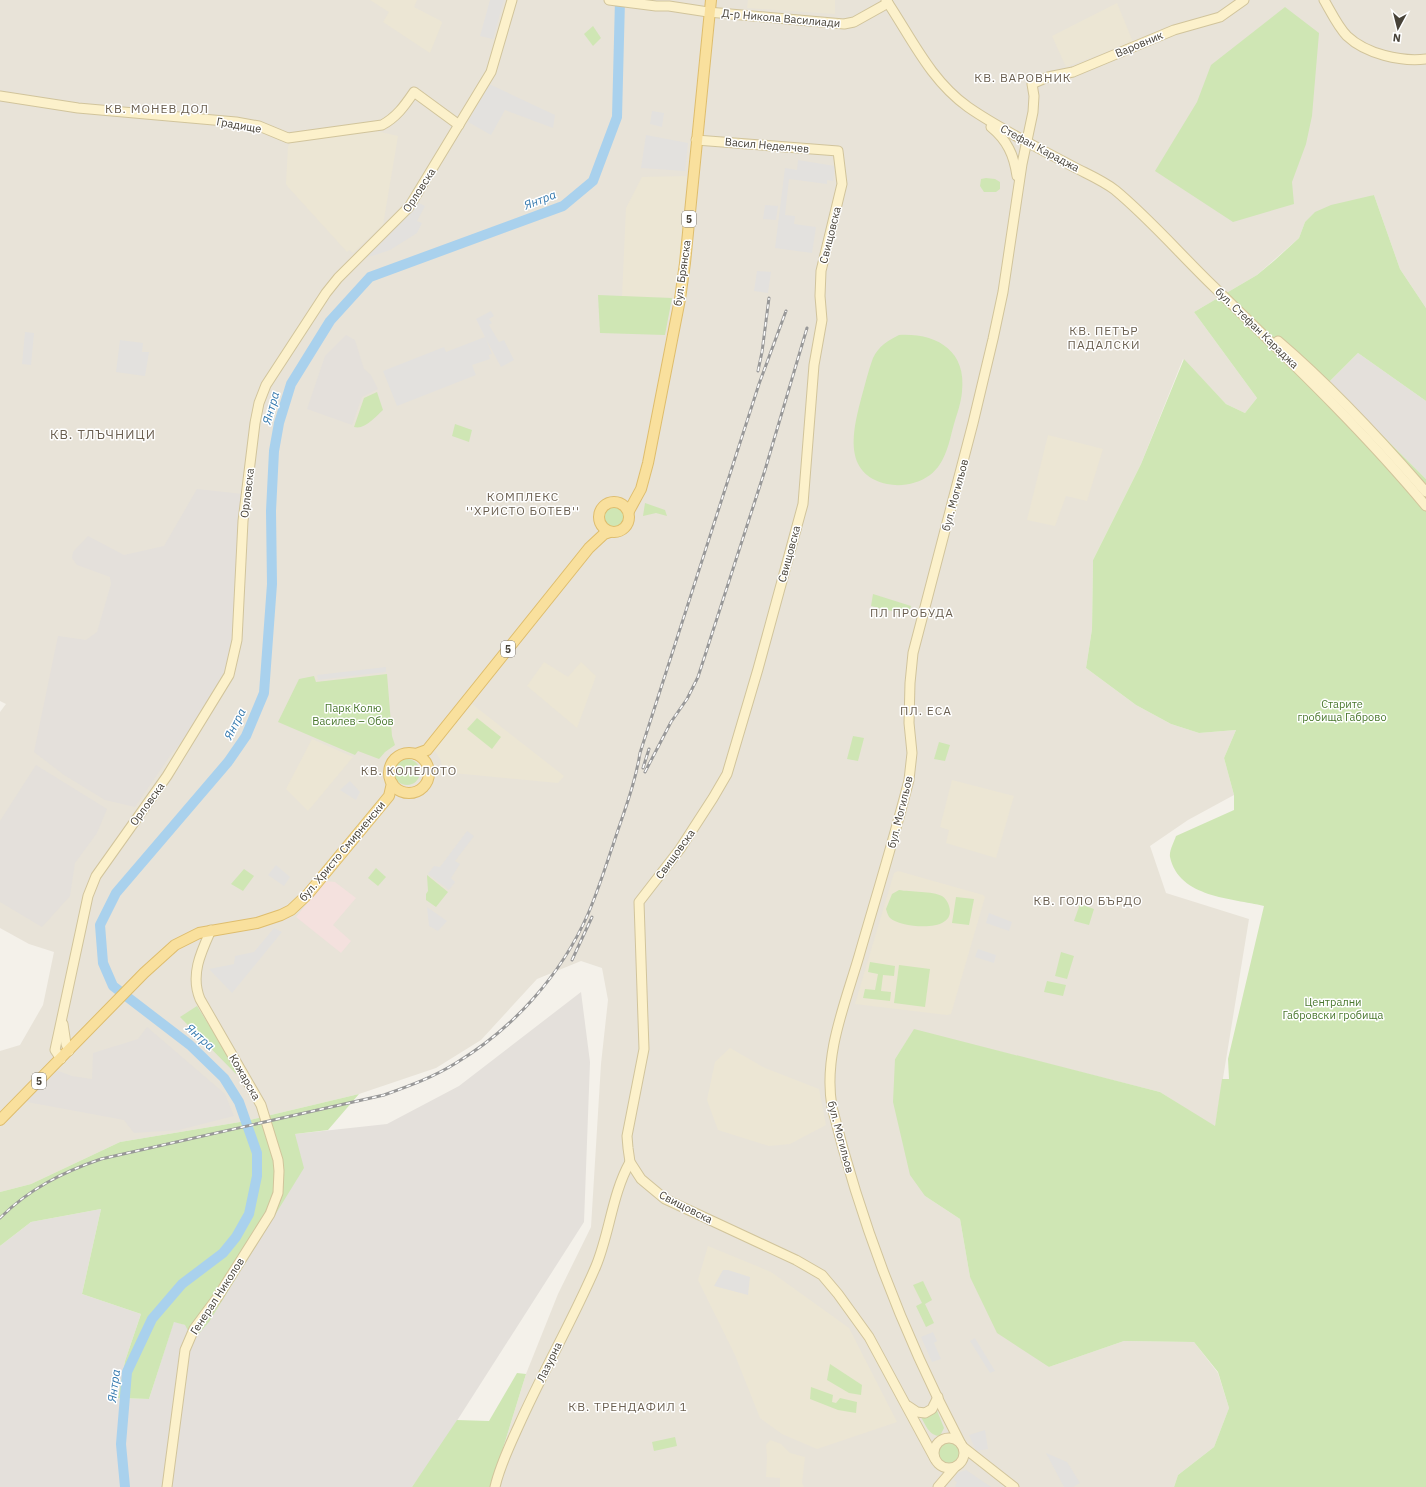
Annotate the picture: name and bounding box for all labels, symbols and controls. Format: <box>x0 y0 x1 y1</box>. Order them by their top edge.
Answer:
street label: Д-р Никола Василиади <box>721 6 841 30</box>
north arrow <box>1378 8 1418 48</box>
street label: Варовник <box>1113 28 1165 60</box>
text: N <box>1392 30 1402 45</box>
district label: КВ. ВАРОВНИК <box>974 70 1072 85</box>
district label: КВ. МОНЕВ ДОЛ <box>105 101 209 116</box>
street label: Градище <box>215 114 263 136</box>
street label: Стефан Караджа <box>998 121 1082 175</box>
street label: Васил Неделчев <box>724 134 810 156</box>
street label: Орловска <box>400 165 439 215</box>
water label: Янтра <box>521 187 558 213</box>
street label: Свищовска <box>816 205 844 265</box>
road number: 5 <box>682 211 696 227</box>
street label: бул. Брянска <box>670 239 694 307</box>
street label: бул. Стефан Караджа <box>1212 284 1302 372</box>
district label: КВ. ПЕТЪР ПАДАЛСКИ <box>1068 323 1140 352</box>
water label: Янтра <box>258 390 282 427</box>
district label: КВ. ТЛЪЧНИЦИ <box>50 426 156 443</box>
street label: бул. Могильов <box>939 458 971 532</box>
street label: Орловска <box>237 467 257 519</box>
district label: КОМПЛЕКС ''ХРИСТО БОТЕВ'' <box>466 489 580 518</box>
street label: Свищовска <box>775 524 803 584</box>
district label: ПЛ ПРОБУДА <box>870 605 954 620</box>
road number: 5 <box>501 641 515 657</box>
park label: Старите гробища Габрово <box>1297 697 1387 724</box>
park label: Парк Колю Василев – Обов <box>312 701 394 728</box>
district label: ПЛ. ЕСА <box>900 703 952 718</box>
water label: Янтра <box>220 705 249 743</box>
district label: КВ. КОЛЕЛОТО <box>361 763 457 778</box>
street label: бул. Могильов <box>884 774 916 850</box>
street label: Орловска <box>127 780 167 828</box>
street label: бул. Христо Смирненски <box>296 798 388 904</box>
street label: Свищовска <box>652 826 698 882</box>
district label: КВ. ГОЛО БЪРДО <box>1034 893 1142 908</box>
park label: Централни Габровски гробища <box>1282 995 1384 1022</box>
water label: Янтра <box>182 1019 218 1053</box>
street label: Кожарска <box>226 1051 264 1103</box>
road number: 5 <box>32 1073 46 1089</box>
street label: бул. Могильов <box>825 1100 857 1174</box>
street label: Свищовска <box>657 1188 715 1226</box>
street label: Генерал Николов <box>187 1255 247 1337</box>
street label: Лазурна <box>533 1339 565 1384</box>
water label: Янтра <box>104 1368 123 1405</box>
district label: КВ. ТРЕНДАФИЛ 1 <box>568 1399 688 1414</box>

